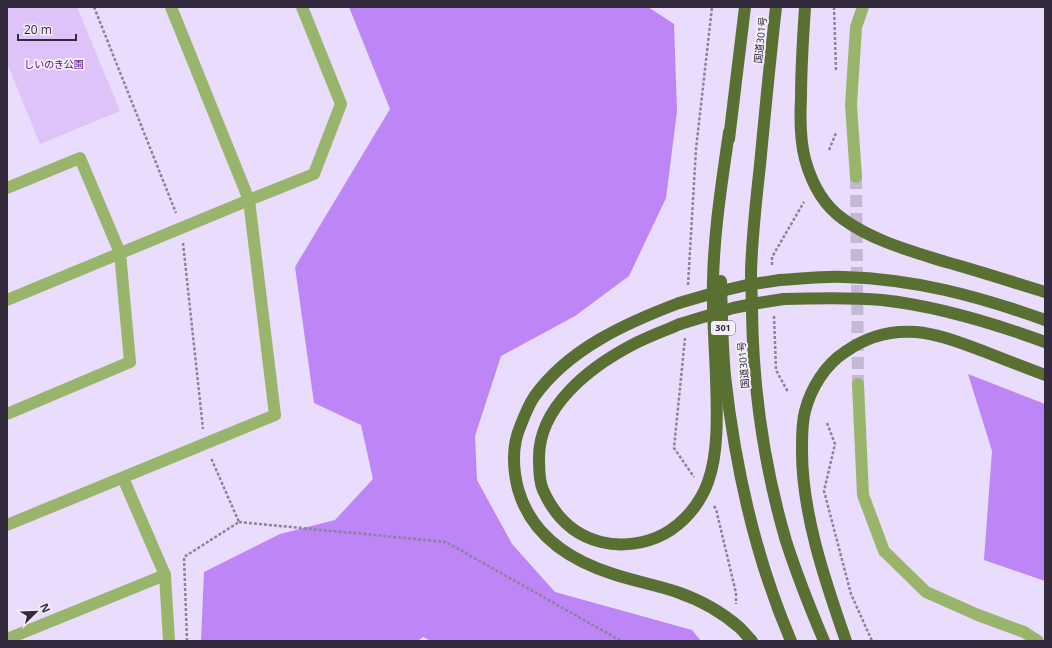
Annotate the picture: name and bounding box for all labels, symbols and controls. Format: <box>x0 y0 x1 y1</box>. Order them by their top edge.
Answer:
scale bar <box>18 16 76 42</box>
street label: 国道301号 <box>751 16 769 64</box>
text: 20 m <box>24 21 52 38</box>
park label: しいのき公園 <box>24 57 84 71</box>
road number: 301 <box>711 321 735 335</box>
street label: 国道301号 <box>734 341 752 389</box>
north arrow <box>16 592 56 632</box>
text: N <box>37 601 54 615</box>

